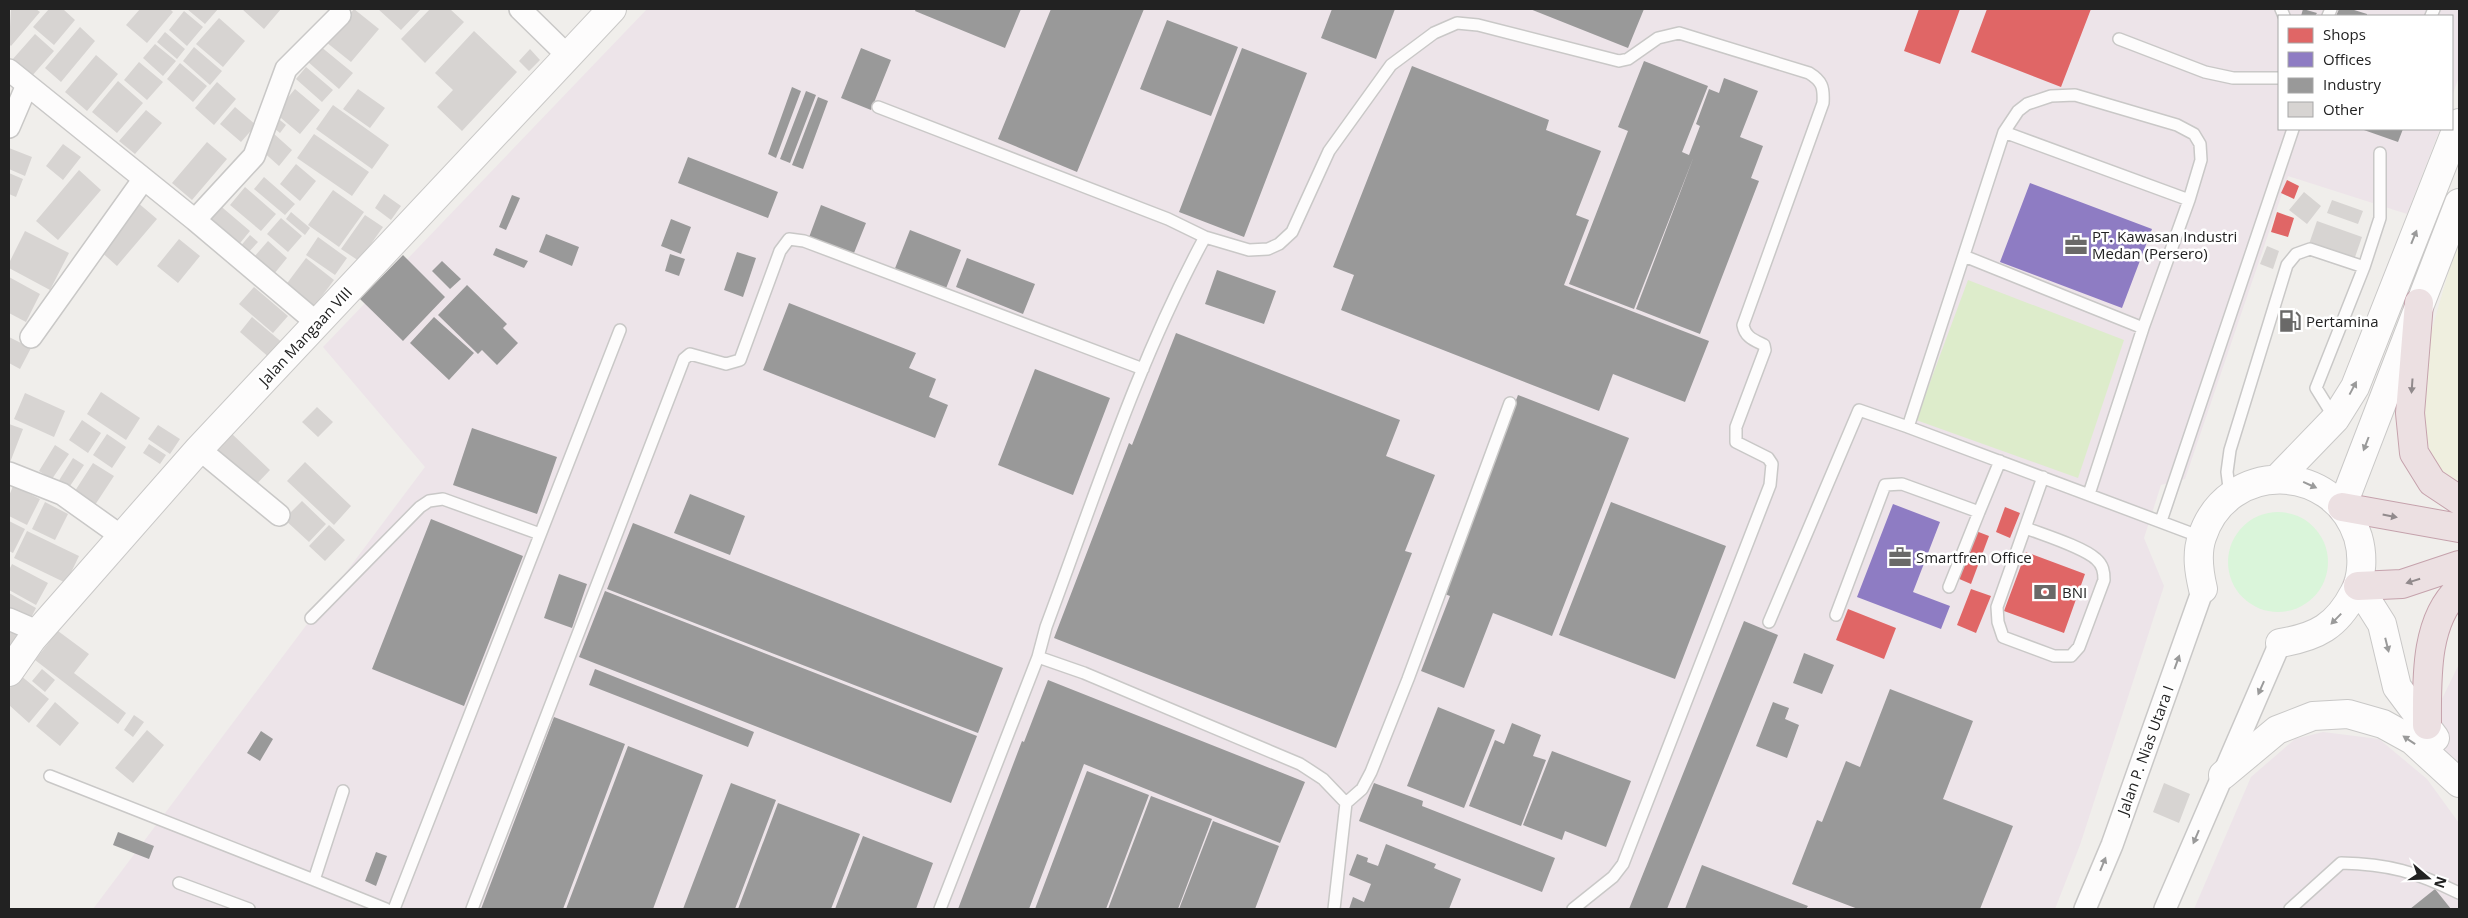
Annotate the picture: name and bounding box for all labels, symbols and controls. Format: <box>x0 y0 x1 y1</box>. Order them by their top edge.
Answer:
legend <box>2278 15 2453 130</box>
text: Shops <box>2323 24 2366 44</box>
text: Offices <box>2323 49 2371 69</box>
text: Industry <box>2323 74 2381 94</box>
text: Other <box>2323 99 2364 119</box>
place label: PT. Kawasan Industri Medan (Persero) <box>2092 226 2237 263</box>
one-way arrow <box>2410 229 2418 244</box>
office icon: PT. Kawasan Industri Medan (Persero) <box>2063 232 2089 258</box>
street label: Jalan Mangaan VIII <box>253 282 356 391</box>
fuel station icon: Pertamina <box>2277 308 2303 334</box>
place label: Pertamina <box>2306 311 2378 331</box>
one-way arrow <box>2408 378 2416 394</box>
one-way arrow <box>2349 380 2357 395</box>
one-way arrow <box>2361 437 2369 451</box>
one-way arrow <box>2303 482 2317 490</box>
one-way arrow <box>2382 513 2398 521</box>
office icon: Smartfren Office <box>1887 544 1913 570</box>
place label: Smartfren Office <box>1916 547 2032 567</box>
one-way arrow <box>2405 577 2420 585</box>
bank icon: BNI <box>2032 579 2058 605</box>
place label: BNI <box>2062 582 2087 602</box>
one-way arrow <box>2330 613 2342 625</box>
one-way arrow <box>2383 637 2391 652</box>
one-way arrow <box>2173 654 2181 669</box>
one-way arrow <box>2256 681 2264 695</box>
street label: Jalan P. Nias Utara I <box>2112 683 2178 819</box>
one-way arrow <box>2403 735 2416 745</box>
one-way arrow <box>2192 830 2200 845</box>
north arrow <box>2403 853 2453 903</box>
one-way arrow <box>2100 857 2108 871</box>
text: N <box>2430 874 2452 891</box>

